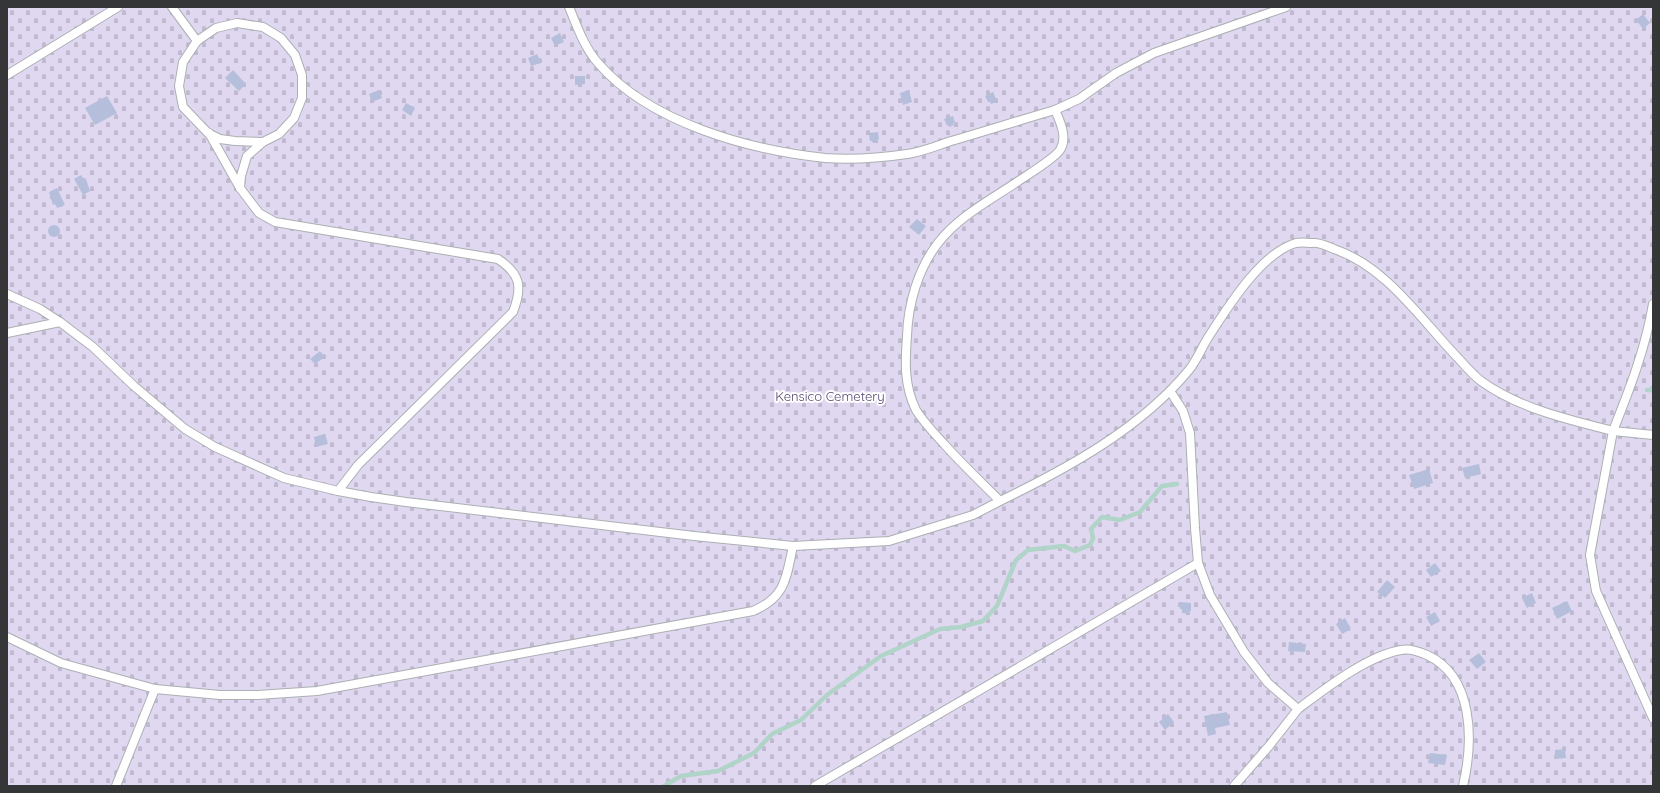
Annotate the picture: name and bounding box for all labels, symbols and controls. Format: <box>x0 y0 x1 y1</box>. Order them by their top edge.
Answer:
park label: Kensico Cemetery <box>775 388 885 404</box>

